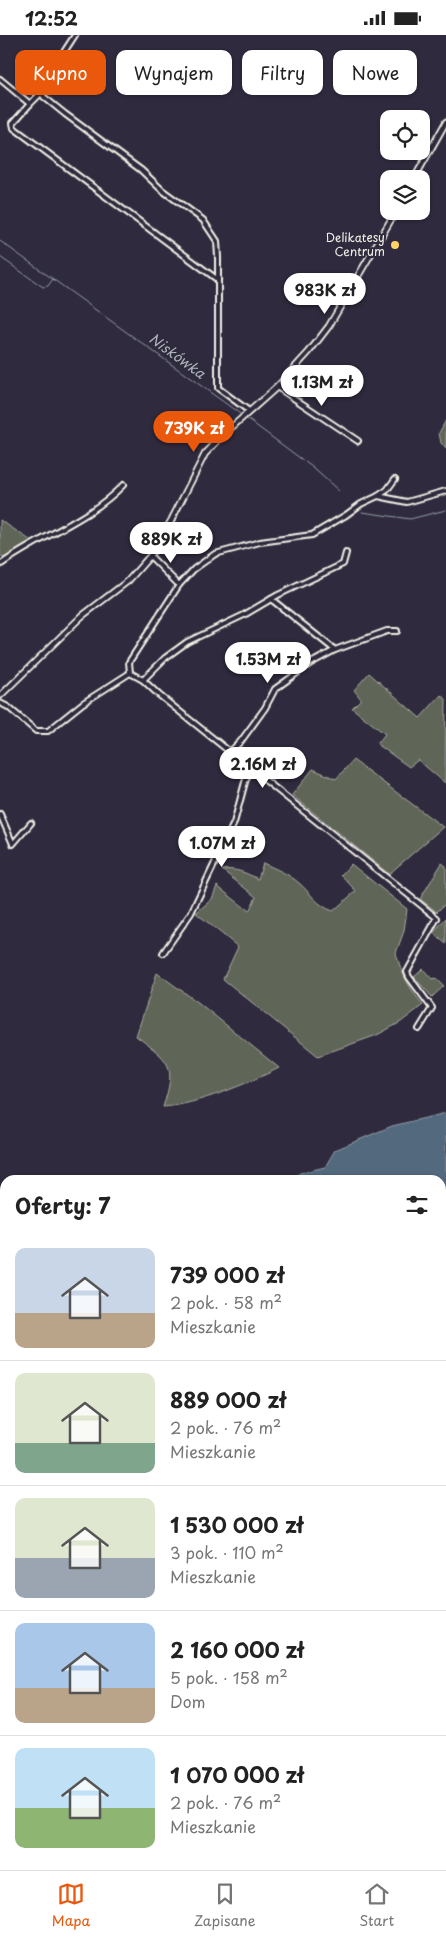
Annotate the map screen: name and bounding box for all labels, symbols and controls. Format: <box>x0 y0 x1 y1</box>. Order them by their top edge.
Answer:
text: 12:52 <box>25 4 78 32</box>
chip: Kupno <box>15 50 106 95</box>
chip: Wynajem <box>116 50 232 95</box>
chip: Filtry <box>242 50 323 95</box>
chip: Nowe <box>333 50 417 95</box>
map controls <box>380 110 430 220</box>
button: locate <box>380 110 430 160</box>
button: layers <box>380 170 430 220</box>
place label: Delikatesy Centrum <box>326 228 385 260</box>
marker: Delikatesy Centrum <box>389 239 401 251</box>
pin: 983K zł <box>279 273 371 315</box>
text: 983K zł <box>295 277 355 301</box>
water label: Niskówka <box>145 328 211 384</box>
pin: 1.13M zł <box>270 365 374 407</box>
text: 1.13M zł <box>292 369 352 393</box>
pin: 739K zł <box>148 411 240 453</box>
text: 739K zł <box>164 415 224 439</box>
pin: 889K zł <box>125 521 217 564</box>
text: 889K zł <box>141 526 201 550</box>
pin: 1.53M zł <box>216 641 320 684</box>
text: 1.53M zł <box>236 646 300 670</box>
pin: 2.16M zł <box>211 747 315 789</box>
text: 2.16M zł <box>230 751 296 775</box>
pin: 1.07M zł <box>170 825 274 868</box>
text: 1.07M zł <box>189 830 255 854</box>
text: Oferty: 7 <box>15 1189 110 1221</box>
icon: filters <box>403 1191 431 1219</box>
text: 739 000 zł <box>170 1258 284 1290</box>
icon: home <box>55 1268 115 1328</box>
text: 2 pok. · 58 m² <box>170 1290 282 1314</box>
text: Mieszkanie <box>170 1314 256 1338</box>
text: 889 000 zł <box>170 1383 286 1415</box>
icon: home <box>55 1393 115 1453</box>
text: 2 pok. · 76 m² <box>170 1415 281 1439</box>
text: Mieszkanie <box>170 1439 256 1463</box>
text: 1 530 000 zł <box>170 1508 303 1540</box>
icon: home <box>55 1518 115 1578</box>
text: 3 pok. · 110 m² <box>170 1540 284 1564</box>
text: Mieszkanie <box>170 1564 256 1588</box>
text: 2 160 000 zł <box>170 1633 304 1665</box>
icon: home <box>55 1643 115 1703</box>
text: 5 pok. · 158 m² <box>170 1665 288 1689</box>
text: Dom <box>170 1689 206 1713</box>
text: 1 070 000 zł <box>170 1758 304 1790</box>
icon: home <box>55 1768 115 1828</box>
text: 2 pok. · 76 m² <box>170 1790 281 1814</box>
text: Mieszkanie <box>170 1814 256 1838</box>
tab: Mapa <box>52 1880 90 1931</box>
tab: Zapisane <box>194 1880 256 1931</box>
tab: Start <box>359 1880 394 1931</box>

